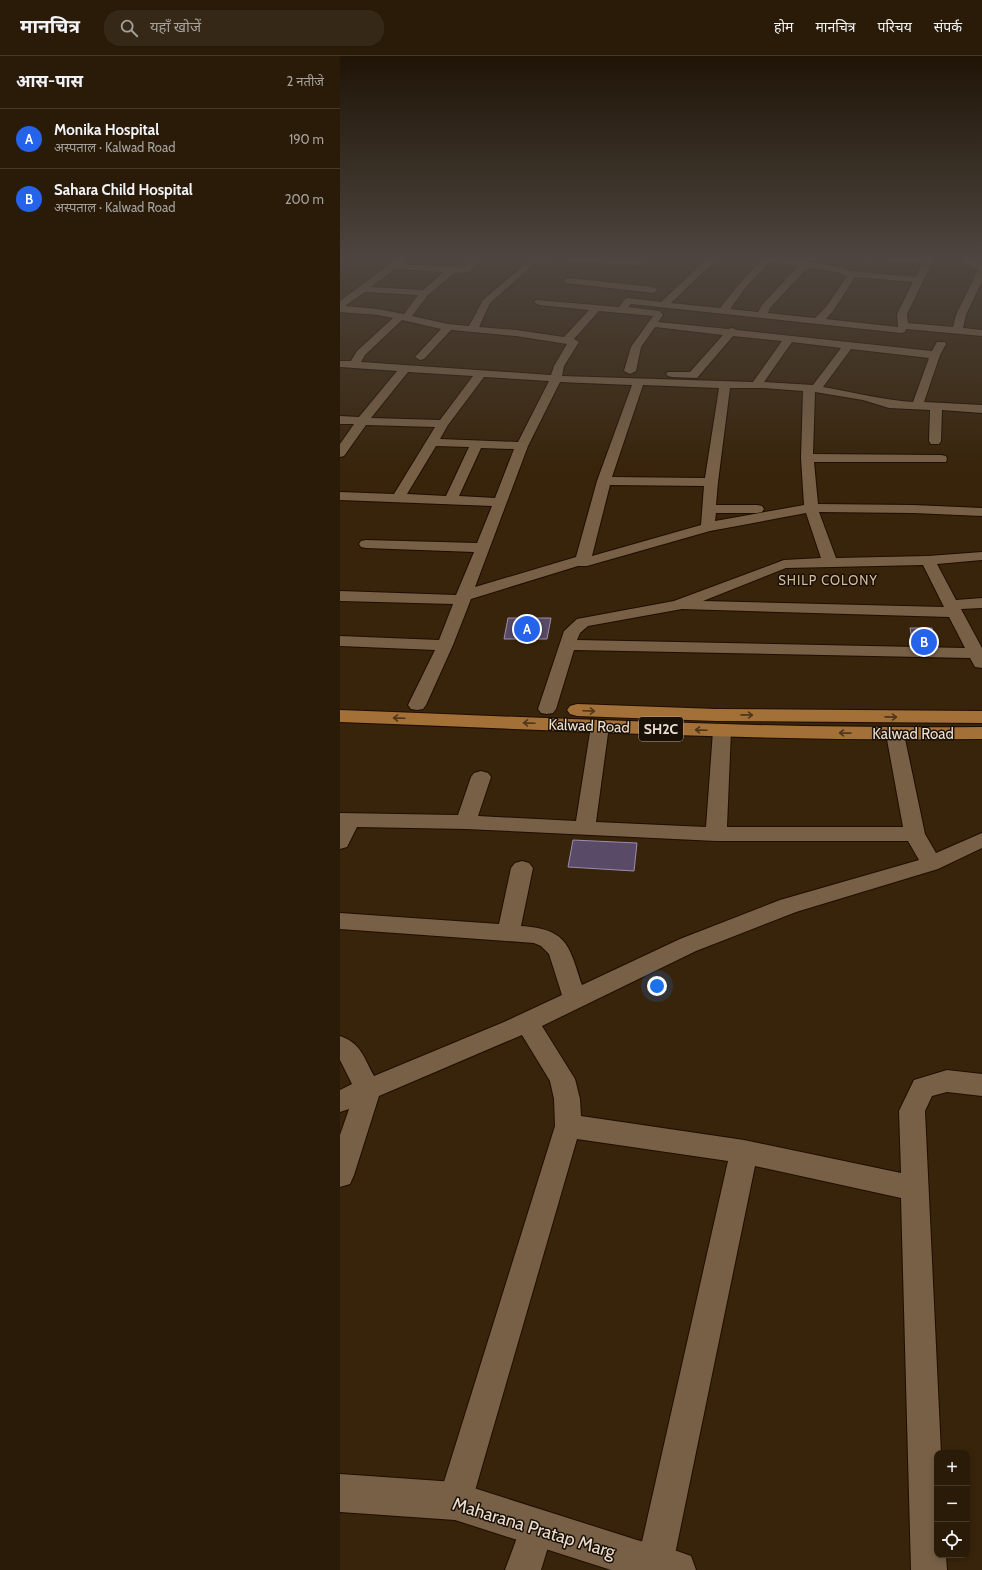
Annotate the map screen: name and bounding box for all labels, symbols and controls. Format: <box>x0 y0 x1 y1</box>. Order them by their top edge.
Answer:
search box <box>104 10 384 46</box>
text: मानचित्र <box>20 15 80 38</box>
icon: search <box>118 17 140 39</box>
text: यहाँ खोजें <box>150 18 201 36</box>
text: होम <box>774 18 793 36</box>
text: मानचित्र <box>815 18 856 36</box>
text: परिचय <box>878 18 912 36</box>
text: संपर्क <box>934 18 962 36</box>
text: आस-पास <box>16 71 83 91</box>
text: 2 नतीजे <box>287 73 324 89</box>
text: Monika Hospital <box>54 121 159 139</box>
text: A <box>25 131 33 147</box>
text: 190 m <box>289 131 324 147</box>
text: अस्पताल · Kalwad Road <box>54 139 175 155</box>
text: Sahara Child Hospital <box>54 181 193 199</box>
text: B <box>25 191 33 207</box>
text: 200 m <box>285 191 324 207</box>
text: अस्पताल · Kalwad Road <box>54 199 175 215</box>
district label: SHILP COLONY <box>778 572 878 588</box>
pin: A <box>514 614 540 644</box>
pin: B <box>911 627 937 657</box>
one-way arrow <box>582 707 595 714</box>
one-way arrow <box>740 711 753 719</box>
one-way arrow <box>884 713 897 721</box>
one-way arrow <box>393 714 406 722</box>
street label: Kalwad Road <box>548 716 630 736</box>
road number: SH2C <box>639 717 683 741</box>
one-way arrow <box>523 720 536 727</box>
street label: Kalwad Road <box>872 725 954 743</box>
one-way arrow <box>695 727 708 734</box>
one-way arrow <box>839 729 852 737</box>
your location <box>647 976 667 996</box>
map controls <box>934 1450 970 1558</box>
button: + <box>934 1450 970 1486</box>
button: − <box>934 1486 970 1522</box>
street label: Maharana Pratap Marg <box>450 1493 619 1564</box>
button: locate <box>934 1522 970 1558</box>

